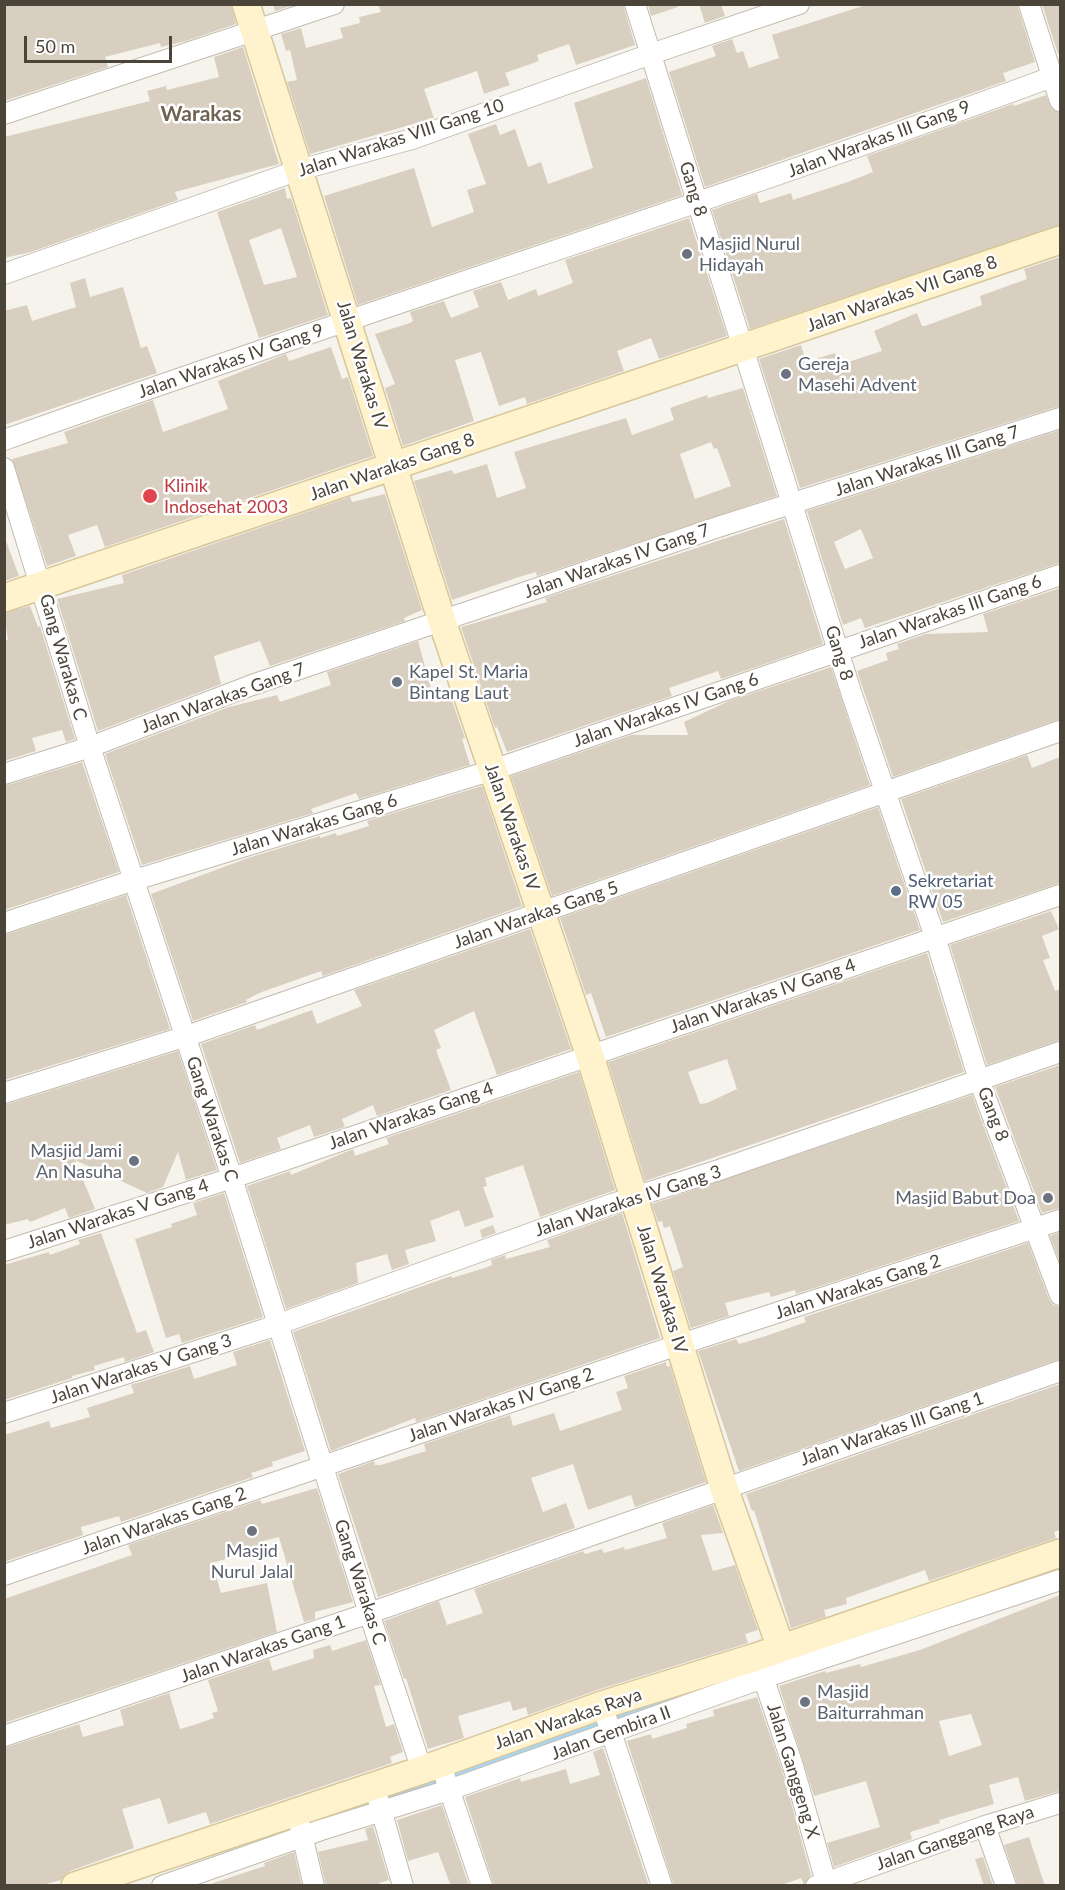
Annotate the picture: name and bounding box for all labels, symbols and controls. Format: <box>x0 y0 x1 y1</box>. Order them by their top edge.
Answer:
scale bar <box>27 24 176 62</box>
text: 50 m <box>35 35 75 57</box>
street label: Jalan Warakas VIII Gang 10 <box>295 94 507 182</box>
street label: Jalan Warakas III Gang 9 <box>785 96 973 182</box>
district label: Warakas <box>161 101 241 127</box>
street label: Gang 8 <box>674 159 712 219</box>
place label: Masjid Nurul Hidayah <box>699 233 800 276</box>
marker: Masjid Nurul Hidayah <box>680 247 694 261</box>
street label: Jalan Warakas VII Gang 8 <box>804 251 1000 337</box>
street label: Jalan Warakas IV <box>332 298 392 432</box>
street label: Jalan Warakas IV Gang 9 <box>135 319 327 403</box>
place label: Gereja Masehi Advent <box>798 353 917 395</box>
marker: Gereja Masehi Advent <box>779 367 793 381</box>
street label: Jalan Warakas III Gang 7 <box>832 421 1022 501</box>
street label: Jalan Warakas Gang 8 <box>307 429 477 505</box>
place label: Klinik Indosehat 2003 <box>164 475 288 518</box>
marker: Klinik Indosehat 2003 <box>141 487 159 505</box>
street label: Jalan Warakas IV Gang 7 <box>521 519 713 603</box>
street label: Jalan Warakas III Gang 6 <box>855 570 1045 654</box>
street label: Gang Warakas C <box>35 591 91 723</box>
street label: Gang 8 <box>820 623 858 683</box>
street label: Jalan Warakas Gang 7 <box>138 658 308 738</box>
place label: Kapel St. Maria Bintang Laut <box>409 661 528 704</box>
street label: Jalan Warakas IV Gang 6 <box>570 668 762 752</box>
marker: Kapel St. Maria Bintang Laut <box>390 675 404 689</box>
street label: Jalan Warakas IV <box>480 760 544 894</box>
street label: Jalan Warakas Gang 6 <box>228 789 400 861</box>
place label: Sekretariat RW 05 <box>908 870 994 912</box>
street label: Jalan Warakas Gang 5 <box>451 877 621 953</box>
marker: Sekretariat RW 05 <box>889 884 903 898</box>
street label: Jalan Warakas IV Gang 4 <box>667 954 859 1038</box>
street label: Gang Warakas C <box>182 1054 242 1184</box>
street label: Jalan Warakas Gang 4 <box>326 1078 496 1154</box>
street label: Gang 8 <box>973 1084 1013 1144</box>
place label: Masjid Jami An Nasuha <box>30 1140 122 1182</box>
marker: Masjid Jami An Nasuha <box>127 1154 141 1168</box>
street label: Jalan Warakas IV Gang 3 <box>532 1161 724 1241</box>
street label: Jalan Warakas V Gang 4 <box>24 1174 212 1254</box>
place label: Masjid Babut Doa <box>895 1187 1036 1209</box>
marker: Masjid Babut Doa <box>1041 1191 1055 1205</box>
street label: Jalan Warakas IV <box>632 1222 692 1356</box>
street label: Jalan Warakas Gang 2 <box>772 1250 944 1324</box>
street label: Jalan Warakas V Gang 3 <box>47 1329 235 1409</box>
street label: Jalan Warakas IV Gang 2 <box>405 1363 597 1447</box>
street label: Jalan Warakas III Gang 1 <box>797 1387 987 1471</box>
street label: Jalan Warakas Gang 2 <box>79 1483 249 1559</box>
street label: Gang Warakas C <box>330 1517 390 1647</box>
marker: Masjid Nurul Jalal <box>245 1524 259 1538</box>
place label: Masjid Nurul Jalal <box>211 1540 293 1582</box>
street label: Jalan Warakas Gang 1 <box>178 1611 348 1687</box>
place label: Masjid Baiturrahman <box>817 1681 924 1724</box>
street label: Jalan Warakas Raya <box>492 1684 644 1754</box>
marker: Masjid Baiturrahman <box>798 1695 812 1709</box>
street label: Jalan Gembira II <box>548 1701 674 1765</box>
street label: Jalan Ganggeng X <box>762 1701 824 1841</box>
street label: Jalan Ganggang Raya <box>873 1801 1037 1875</box>

